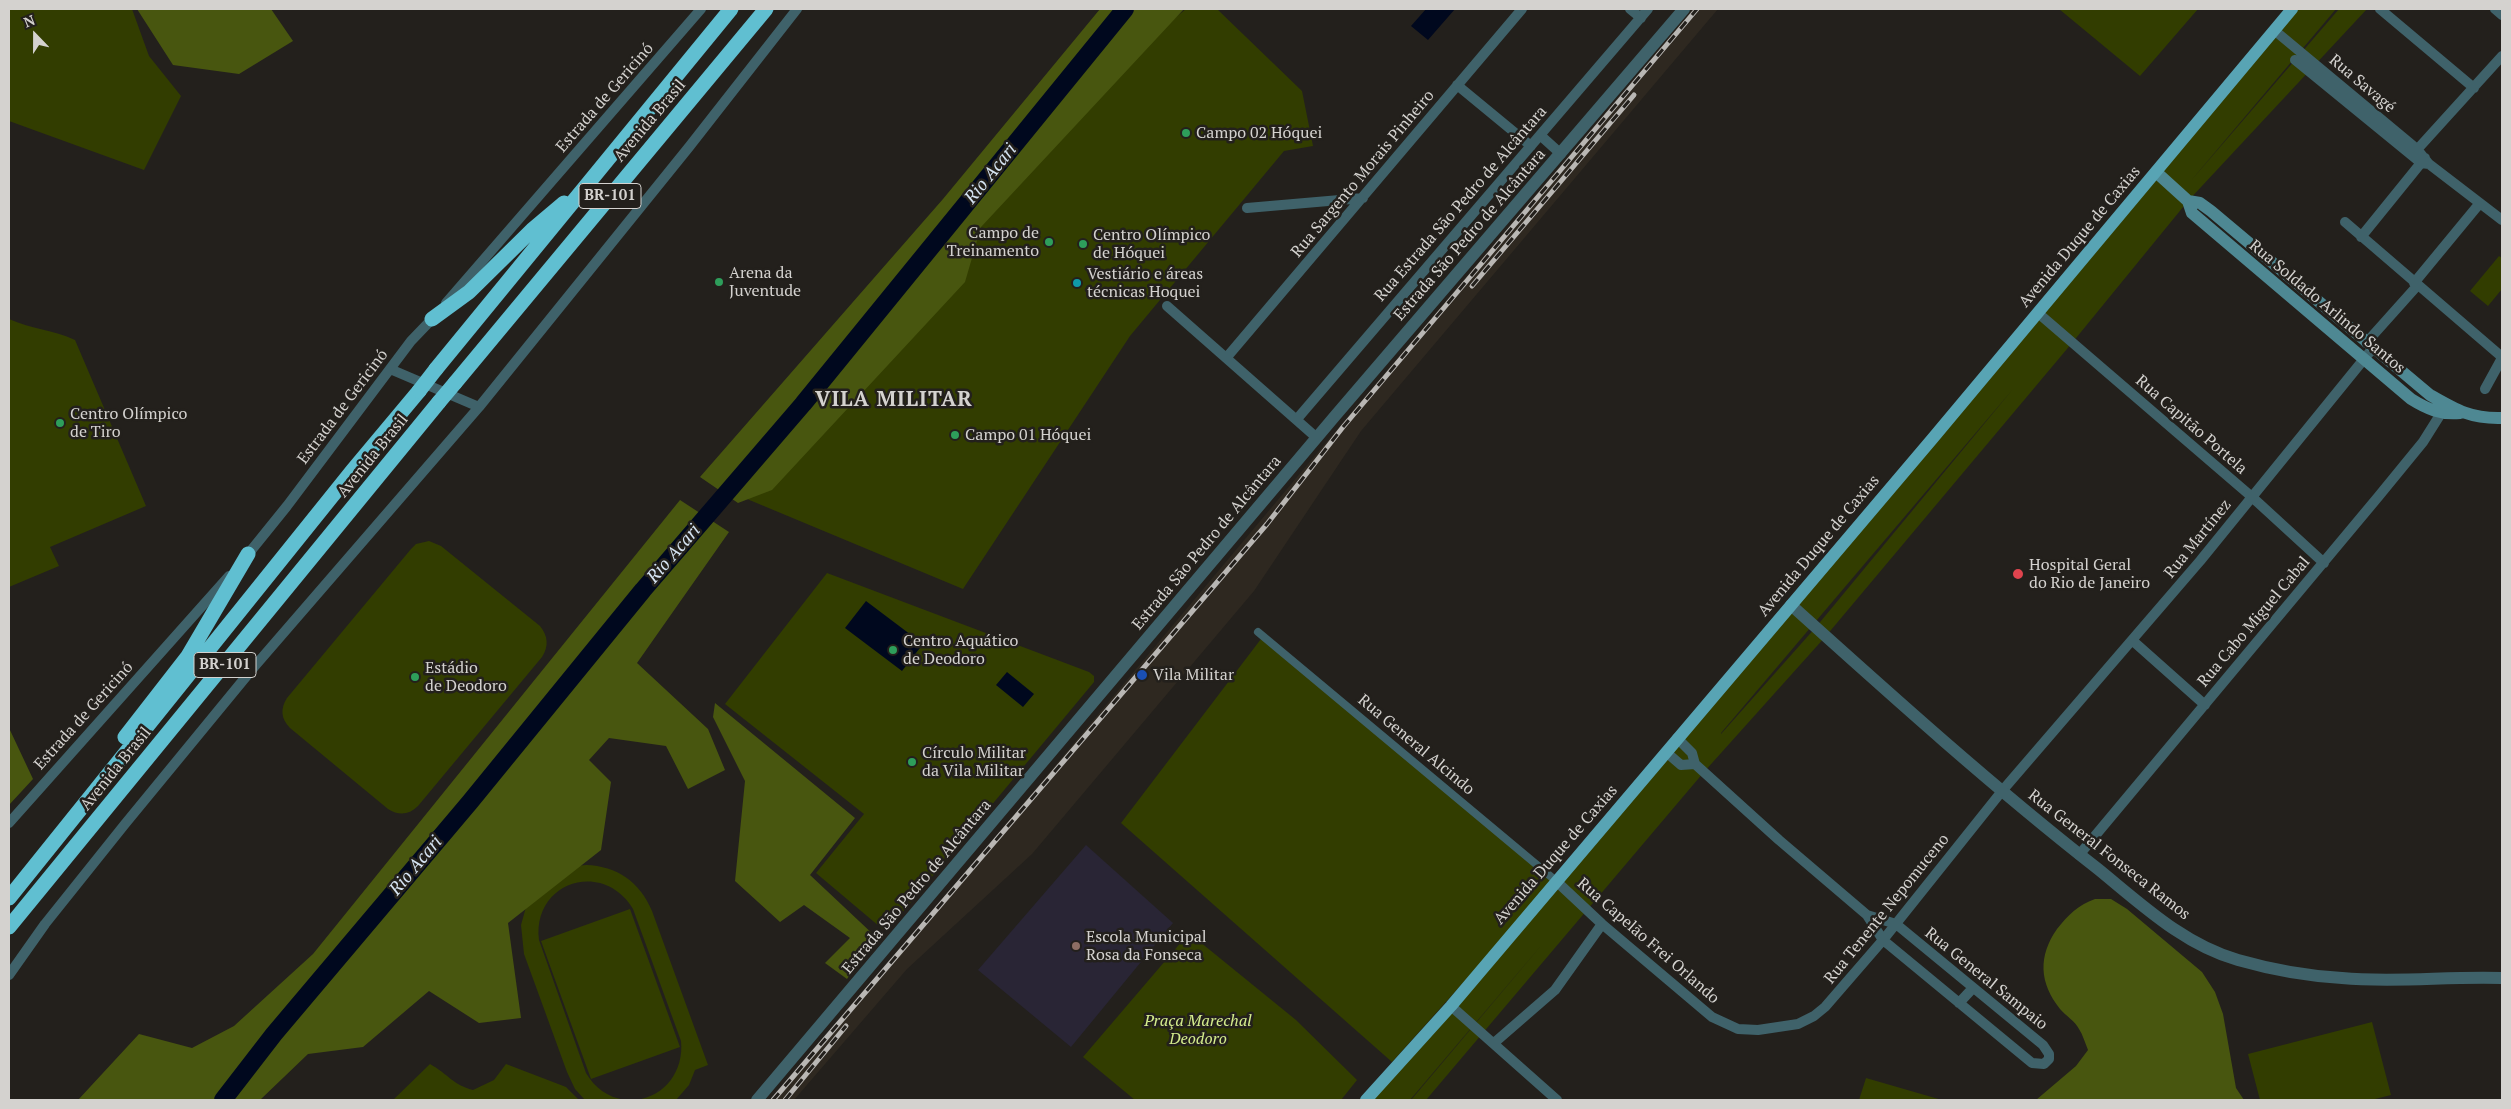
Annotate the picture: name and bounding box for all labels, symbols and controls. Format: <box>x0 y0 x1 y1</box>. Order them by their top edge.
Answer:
north arrow <box>10 10 60 60</box>
text: N <box>21 10 38 31</box>
street label: Estrada de Gericinó <box>552 39 658 157</box>
street label: Rua Savagé <box>2325 51 2399 117</box>
street label: Avenida Brasil <box>610 76 690 166</box>
street label: Rua Sargento Morais Pinheiro <box>1287 86 1439 262</box>
street label: Rua Estrada São Pedro de Alcântara <box>1371 102 1551 306</box>
place label: Campo 02 Hóquei <box>1196 123 1322 143</box>
marker: Campo 02 Hóquei <box>1180 127 1192 139</box>
water label: Rio Acari <box>960 140 1022 208</box>
street label: Estrada São Pedro de Alcântara <box>1390 145 1550 325</box>
street label: Avenida Duque de Caxias <box>2015 162 2145 312</box>
road number: BR-101 <box>579 184 641 208</box>
place label: Campo de Treinamento <box>947 223 1039 261</box>
place label: Centro Olímpico de Hóquei <box>1093 225 1210 263</box>
marker: Campo de Treinamento <box>1043 236 1055 248</box>
street label: Rua Soldado Arlindo Santos <box>2245 236 2409 378</box>
marker: Centro Olímpico de Hóquei <box>1077 238 1089 250</box>
place label: Arena da Juventude <box>729 263 801 301</box>
place label: Vestiário e áreas técnicas Hoquei <box>1087 264 1203 302</box>
marker: Arena da Juventude <box>713 276 725 288</box>
marker: Vestiário e áreas técnicas Hoquei <box>1071 277 1083 289</box>
street label: Estrada de Gericinó <box>294 346 392 468</box>
street label: Rua Capitão Portela <box>2131 371 2251 479</box>
district label: VILA MILITAR <box>814 387 974 413</box>
place label: Centro Olímpico de Tiro <box>70 404 187 442</box>
street label: Avenida Brasil <box>334 411 412 501</box>
marker: Centro Olímpico de Tiro <box>54 417 66 429</box>
place label: Campo 01 Hóquei <box>965 425 1091 445</box>
marker: Campo 01 Hóquei <box>949 429 961 441</box>
street label: Estrada São Pedro de Alcântara <box>1129 452 1285 634</box>
street label: Avenida Duque de Caxias <box>1754 471 1884 621</box>
street label: Rua Martínez <box>2161 496 2235 582</box>
water label: Rio Acari <box>643 520 705 588</box>
street label: Rua Cabo Miguel Cabal <box>2194 553 2314 691</box>
place label: Hospital Geral do Rio de Janeiro <box>2029 555 2150 593</box>
marker: Hospital Geral do Rio de Janeiro <box>2011 567 2025 581</box>
place label: Centro Aquático de Deodoro <box>903 631 1018 669</box>
marker: Centro Aquático de Deodoro <box>887 644 899 656</box>
road number: BR-101 <box>194 652 256 678</box>
street label: Estrada de Gericinó <box>30 658 138 774</box>
place label: Estádio de Deodoro <box>425 658 507 696</box>
place label: Vila Militar <box>1153 665 1234 685</box>
marker: Vila Militar <box>1135 668 1149 682</box>
marker: Estádio de Deodoro <box>409 671 421 683</box>
street label: Rua General Alcindo <box>1354 691 1478 799</box>
street label: Avenida Brasil <box>77 724 155 814</box>
place label: Círculo Militar da Vila Militar <box>922 743 1026 781</box>
marker: Círculo Militar da Vila Militar <box>906 756 918 768</box>
street label: Avenida Duque de Caxias <box>1490 781 1622 929</box>
street label: Rua General Fonseca Ramos <box>2024 786 2194 924</box>
street label: Estrada São Pedro de Alcântara <box>839 796 995 978</box>
street label: Rua Tenente Nepomuceno <box>1821 830 1953 988</box>
water label: Rio Acari <box>385 832 447 900</box>
street label: Rua Capelão Frei Orlando <box>1573 874 1723 1008</box>
street label: Rua General Sampaio <box>1921 924 2051 1034</box>
place label: Escola Municipal Rosa da Fonseca <box>1086 927 1207 965</box>
marker: Escola Municipal Rosa da Fonseca <box>1070 940 1082 952</box>
park label: Praça Marechal Deodoro <box>1144 1011 1252 1049</box>

